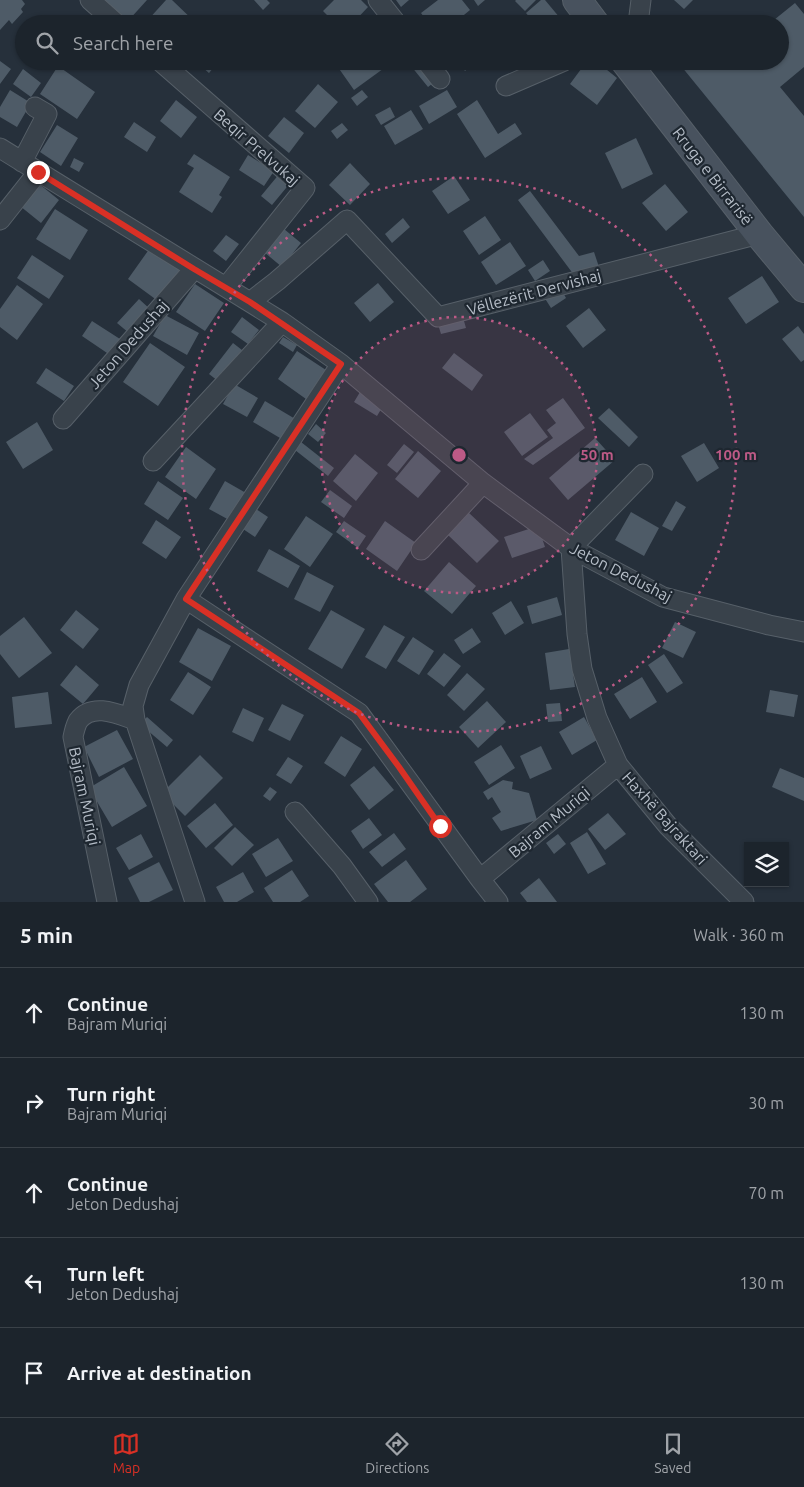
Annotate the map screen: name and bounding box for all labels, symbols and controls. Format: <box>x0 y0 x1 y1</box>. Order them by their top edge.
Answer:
search box <box>15 15 789 70</box>
icon: search <box>33 29 61 57</box>
text: Search here <box>73 32 173 54</box>
street label: Beqir Prelvukaj <box>210 105 304 189</box>
street label: Rruga e Birrarisë <box>669 124 757 228</box>
route end <box>27 161 50 184</box>
street label: Vëllezërit Dervishaj <box>465 265 603 319</box>
street label: Jeton Dedushaj <box>84 296 172 392</box>
centre of rings <box>450 446 468 464</box>
text: 50 m <box>580 446 614 463</box>
text: 100 m <box>715 446 757 463</box>
street label: Jeton Dedushaj <box>567 539 675 605</box>
street label: Bajram Muriqi <box>66 745 104 847</box>
street label: Haxhë Bajraktari <box>619 768 711 868</box>
street label: Bajram Muriqi <box>505 783 593 861</box>
route start <box>429 815 452 838</box>
map controls <box>744 842 789 887</box>
button: layers <box>744 842 789 887</box>
text: 5 min <box>20 923 73 947</box>
text: Walk · 360 m <box>693 926 784 944</box>
text: Continue <box>67 993 148 1015</box>
icon: ahead <box>20 999 48 1027</box>
text: 130 m <box>739 1004 784 1022</box>
text: Bajram Muriqi <box>67 1015 167 1033</box>
text: Turn right <box>67 1083 155 1105</box>
icon: right <box>20 1089 48 1117</box>
text: 30 m <box>748 1094 784 1112</box>
text: Bajram Muriqi <box>67 1105 167 1123</box>
text: Continue <box>67 1173 148 1195</box>
icon: ahead <box>20 1179 48 1207</box>
text: 70 m <box>748 1184 784 1202</box>
text: Jeton Dedushaj <box>67 1195 179 1213</box>
text: Turn left <box>67 1263 145 1285</box>
icon: left <box>20 1269 48 1297</box>
text: 130 m <box>739 1274 784 1292</box>
text: Jeton Dedushaj <box>67 1285 179 1303</box>
icon: arrive <box>20 1359 48 1387</box>
text: Arrive at destination <box>67 1362 252 1384</box>
tab: Map <box>112 1430 140 1476</box>
tab: Directions <box>365 1430 429 1476</box>
tab: Saved <box>654 1430 692 1476</box>

